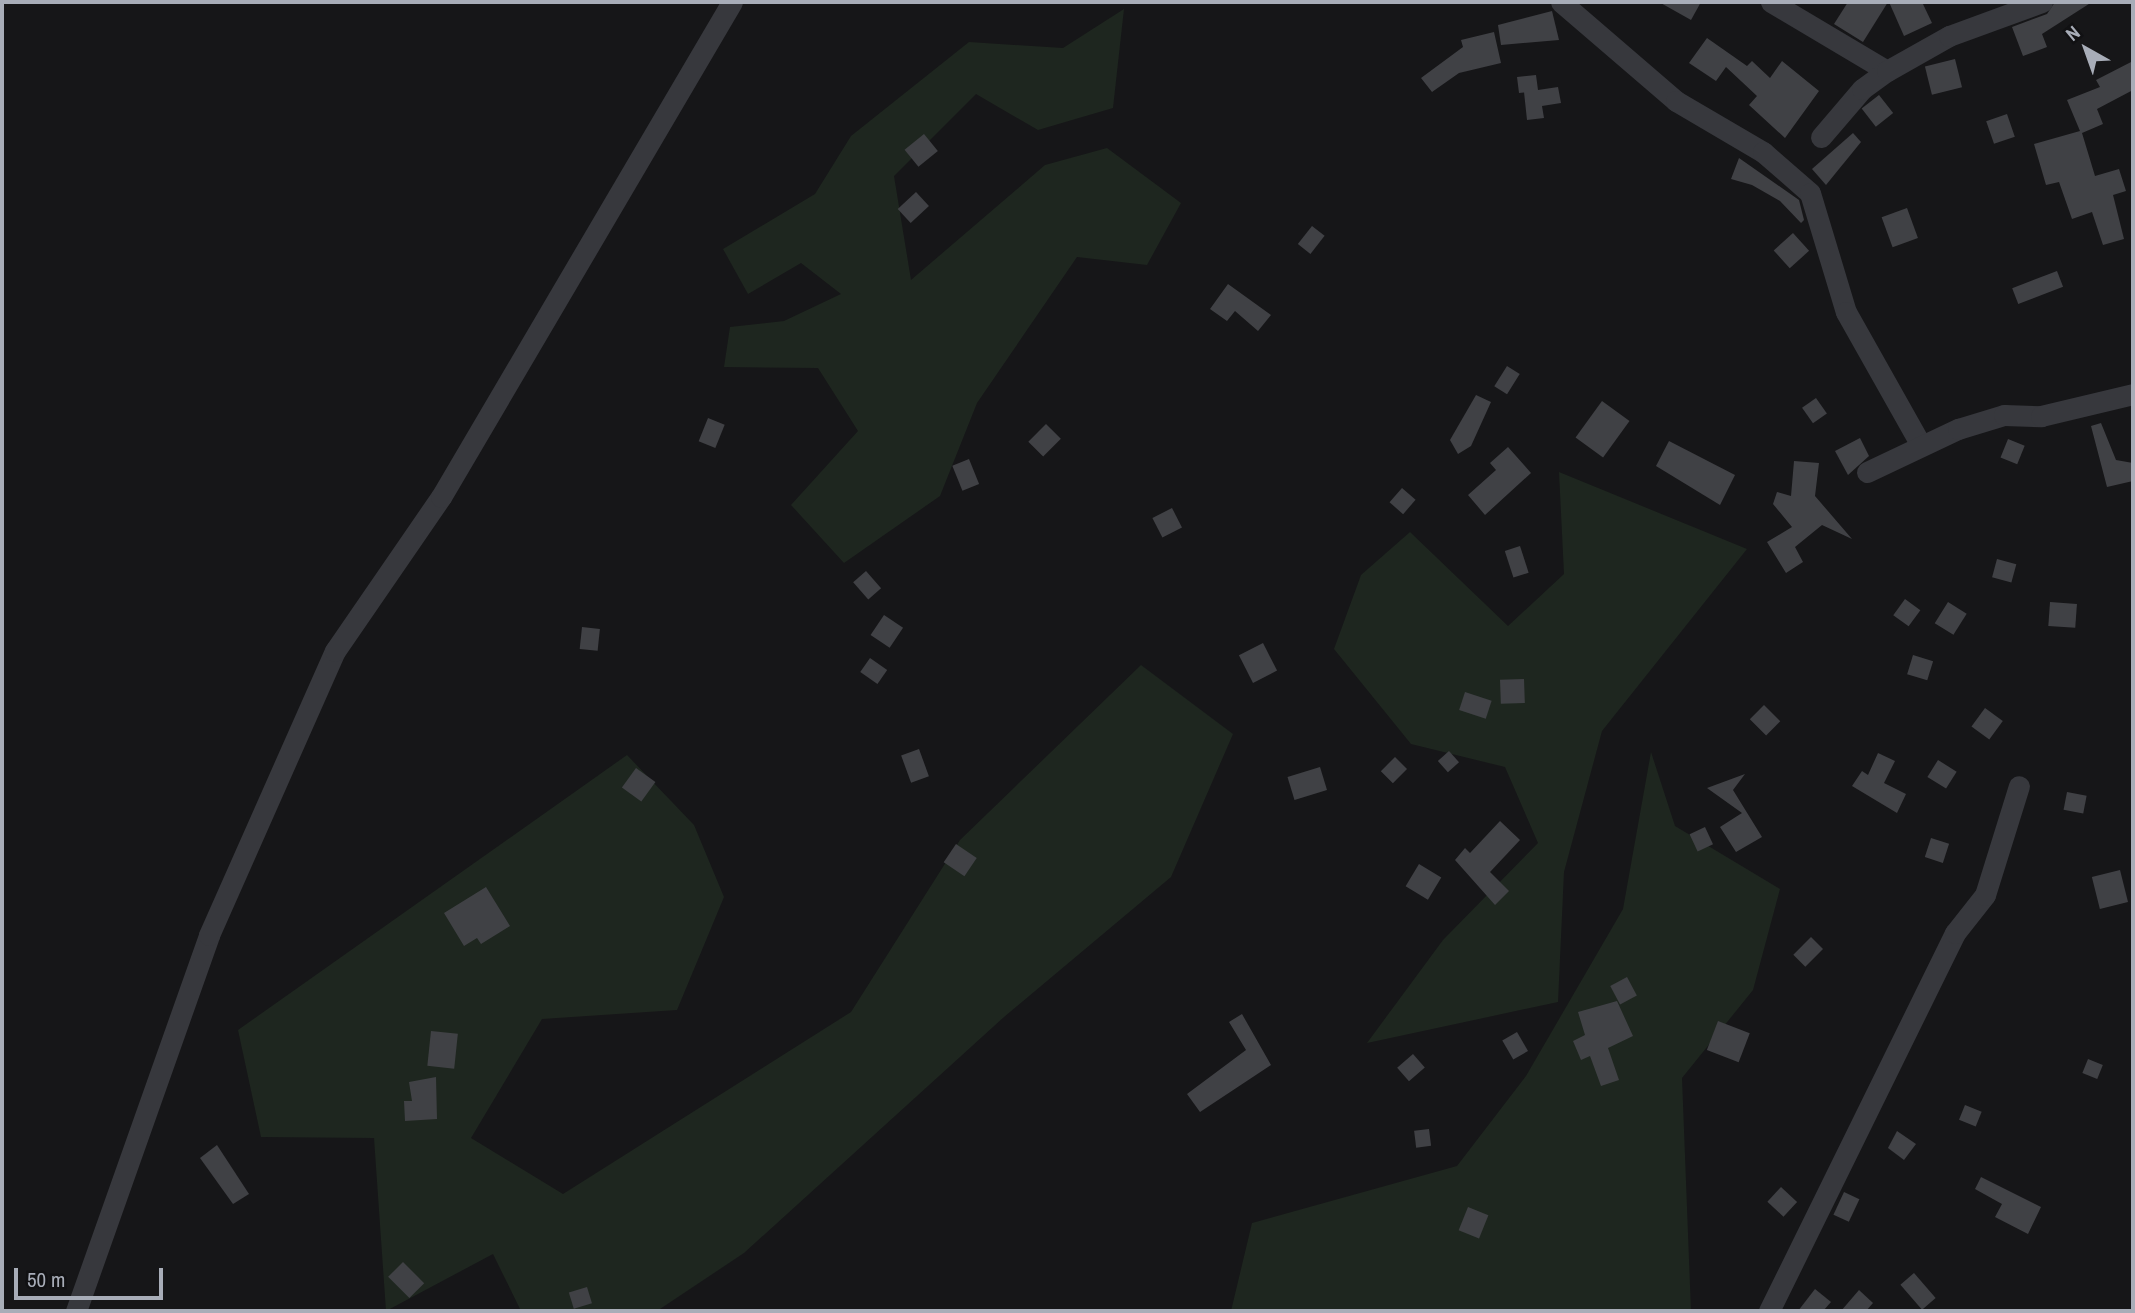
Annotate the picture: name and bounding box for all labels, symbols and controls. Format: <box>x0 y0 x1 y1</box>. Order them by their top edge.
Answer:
north arrow <box>2051 14 2121 84</box>
text: N <box>2060 19 2085 46</box>
scale bar <box>18 1254 166 1298</box>
text: 50 m <box>27 1265 65 1294</box>

